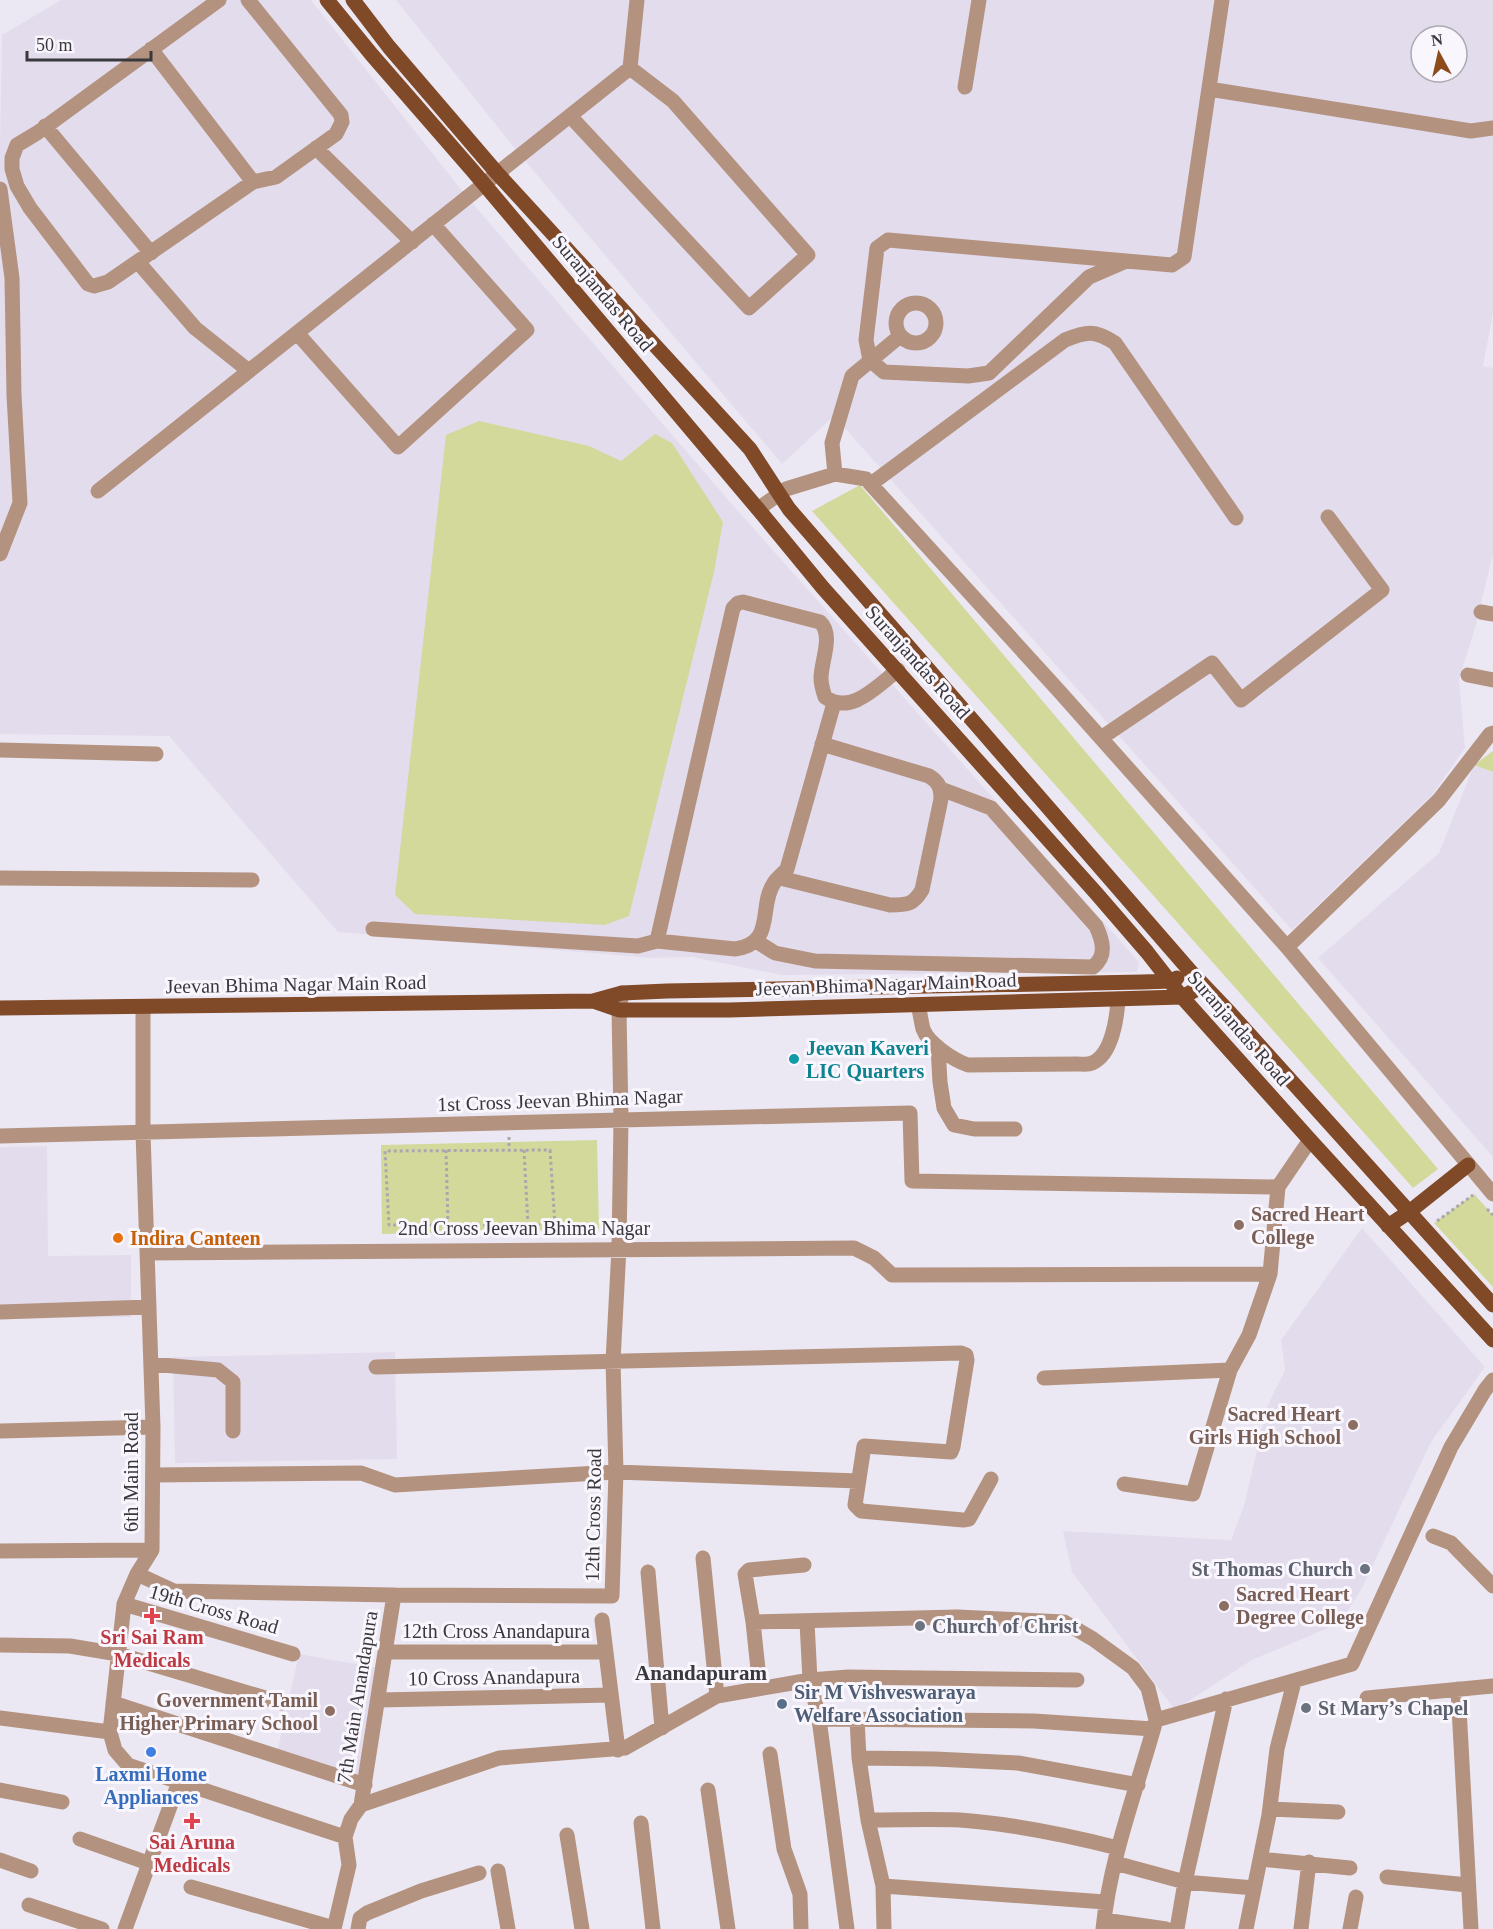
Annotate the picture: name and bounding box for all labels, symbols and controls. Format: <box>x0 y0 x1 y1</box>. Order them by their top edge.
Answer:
scale bar <box>27 24 152 62</box>
north arrow <box>1409 24 1469 84</box>
text: N <box>1430 30 1444 49</box>
text: 50 m <box>36 35 73 55</box>
street label: Suranjandas Road <box>547 230 658 356</box>
street label: Suranjandas Road <box>861 601 975 724</box>
street label: Suranjandas Road <box>1182 966 1295 1091</box>
street label: Jeevan Bhima Nagar Main Road <box>755 968 1017 1001</box>
street label: Jeevan Bhima Nagar Main Road <box>165 971 427 998</box>
place label: Jeevan Kaveri LIC Quarters <box>806 1037 929 1082</box>
marker: Jeevan Kaveri LIC Quarters <box>787 1052 801 1066</box>
street label: 1st Cross Jeevan Bhima Nagar <box>437 1085 683 1116</box>
place label: Sacred Heart College <box>1251 1203 1365 1249</box>
street label: 2nd Cross Jeevan Bhima Nagar <box>398 1217 650 1240</box>
marker: Sacred Heart College <box>1232 1218 1246 1232</box>
place label: Indira Canteen <box>130 1227 261 1249</box>
marker: Indira Canteen <box>111 1231 125 1245</box>
place label: Sacred Heart Girls High School <box>1189 1403 1341 1449</box>
street label: 6th Main Road <box>120 1412 142 1532</box>
marker: Sacred Heart Girls High School <box>1346 1418 1360 1432</box>
street label: 12th Cross Road <box>581 1448 605 1582</box>
place label: St Thomas Church <box>1191 1558 1353 1580</box>
marker: St Thomas Church <box>1358 1562 1372 1576</box>
street label: 19th Cross Road <box>147 1580 281 1638</box>
place label: Sacred Heart Degree College <box>1236 1583 1364 1629</box>
marker: Sacred Heart Degree College <box>1217 1599 1231 1613</box>
marker: Sri Sai Ram Medicals <box>145 1609 159 1623</box>
street label: 7th Main Anandapura <box>332 1609 383 1785</box>
place label: Church of Christ <box>932 1615 1079 1637</box>
marker: Church of Christ <box>913 1619 927 1633</box>
street label: 12th Cross Anandapura <box>402 1620 590 1643</box>
place label: Sri Sai Ram Medicals <box>100 1626 204 1671</box>
district label: Anandapuram <box>635 1661 767 1685</box>
street label: 10 Cross Anandapura <box>408 1664 580 1691</box>
place label: Sir M Vishveswaraya Welfare Association <box>794 1681 976 1726</box>
place label: Government Tamil Higher Primary School <box>120 1689 318 1735</box>
marker: Sir M Vishveswaraya Welfare Association <box>775 1697 789 1711</box>
place label: St Mary’s Chapel <box>1318 1697 1469 1720</box>
marker: St Mary’s Chapel <box>1299 1701 1313 1715</box>
marker: Government Tamil Higher Primary School <box>323 1704 337 1718</box>
marker: Laxmi Home Appliances <box>144 1745 158 1759</box>
place label: Laxmi Home Appliances <box>95 1763 207 1809</box>
marker: Sai Aruna Medicals <box>185 1814 199 1828</box>
place label: Sai Aruna Medicals <box>149 1831 235 1876</box>

